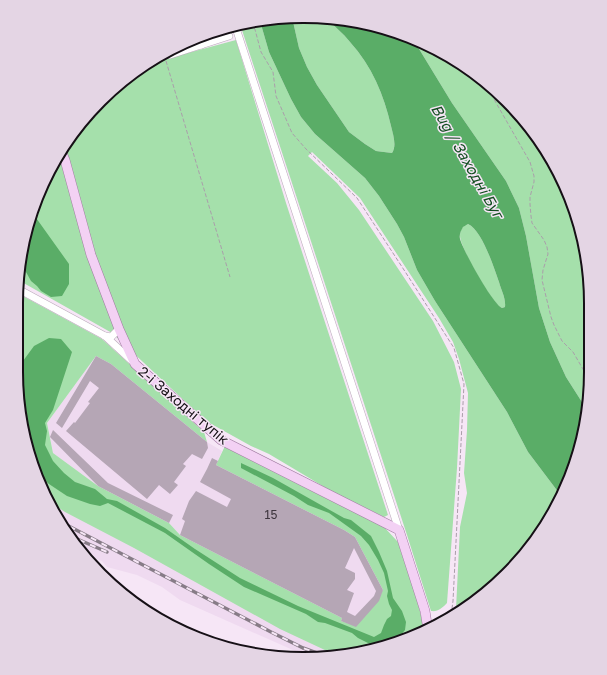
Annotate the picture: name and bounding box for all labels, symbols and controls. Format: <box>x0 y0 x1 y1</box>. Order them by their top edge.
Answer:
water label: Bug / Заходні Буг <box>427 101 509 224</box>
street label: 2-і Заходні тупік <box>135 362 233 448</box>
house number: 15 <box>265 507 277 522</box>

